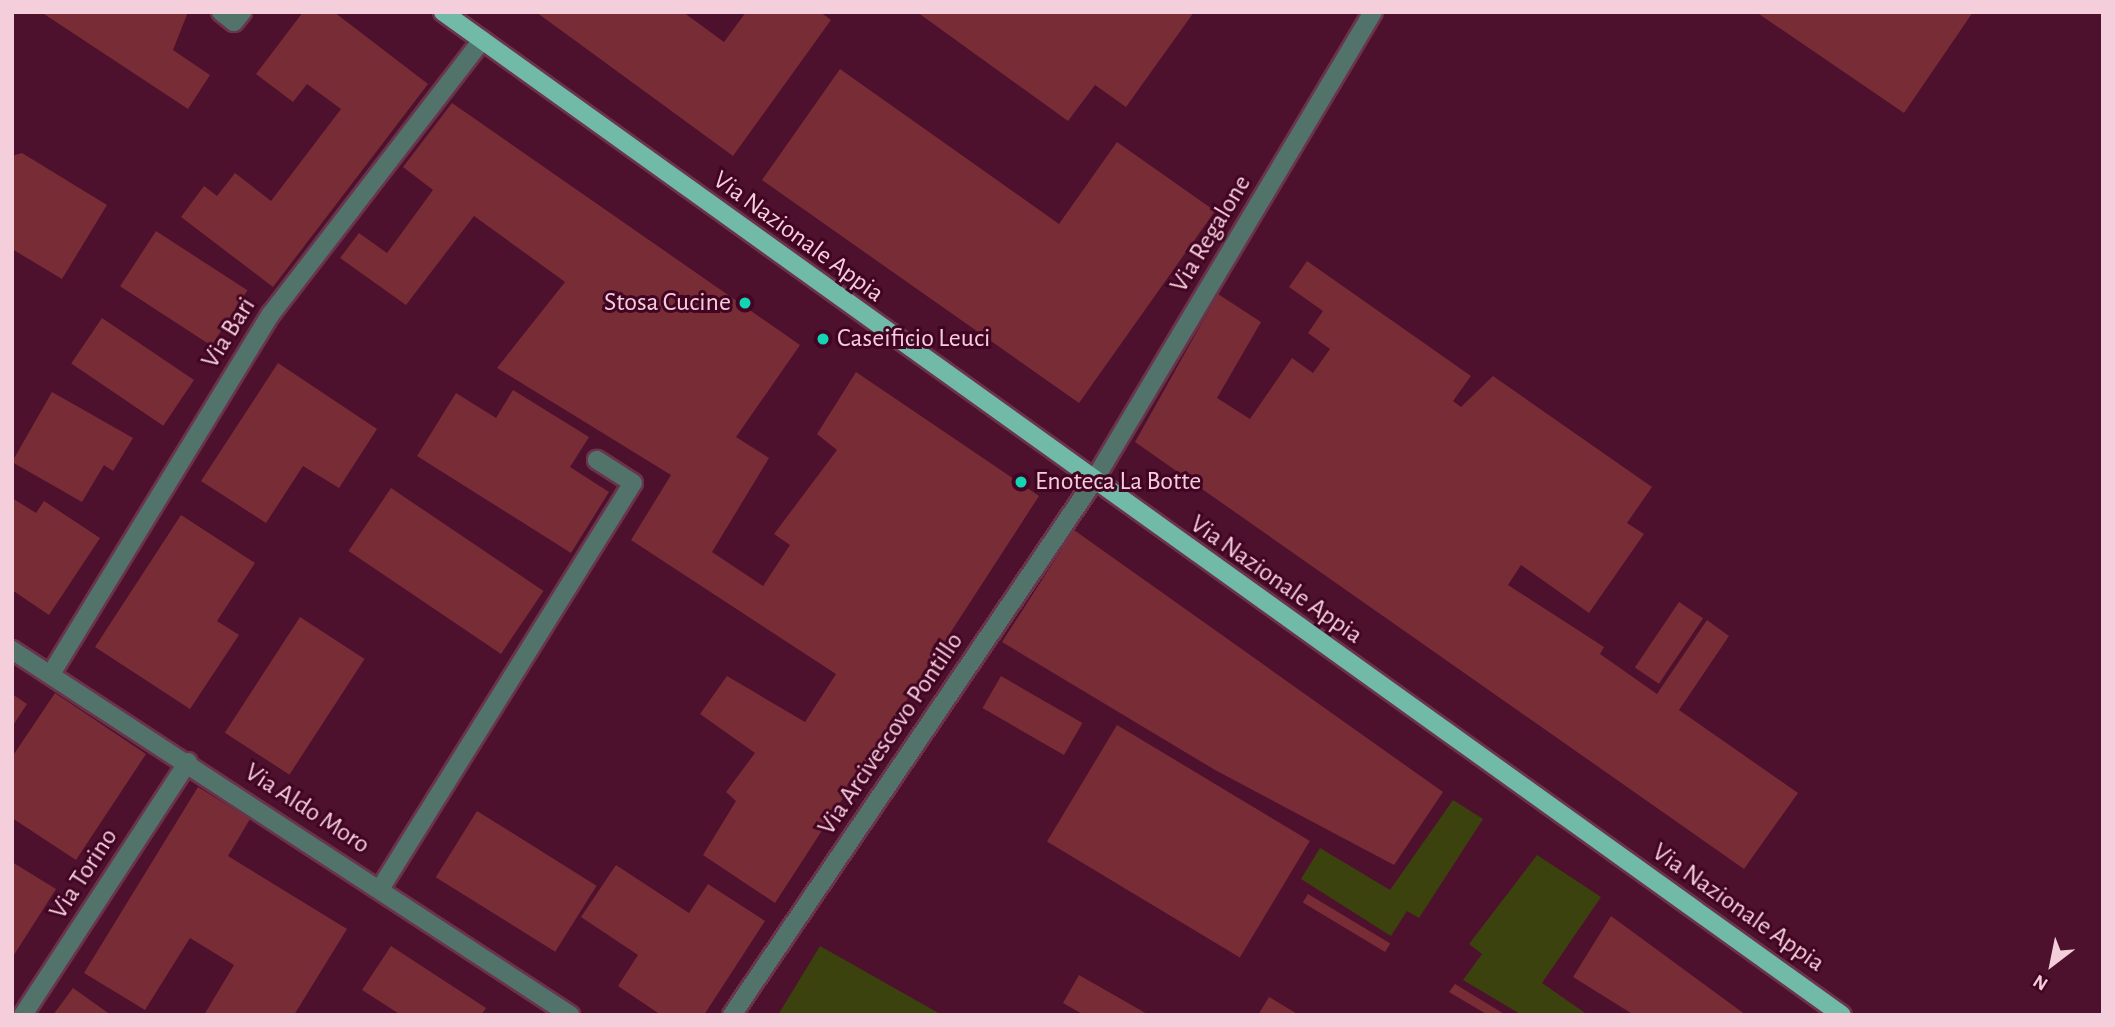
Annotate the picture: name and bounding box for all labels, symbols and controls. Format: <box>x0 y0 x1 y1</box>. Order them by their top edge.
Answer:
street label: Via Nazionale Appia <box>707 165 889 309</box>
street label: Via Regalone <box>1164 170 1258 298</box>
place label: Stosa Cucine <box>604 287 731 319</box>
street label: Via Bari <box>195 292 263 374</box>
marker: Stosa Cucine <box>737 295 753 311</box>
place label: Caseificio Leuci <box>837 323 990 355</box>
marker: Caseificio Leuci <box>815 331 831 347</box>
place label: Enoteca La Botte <box>1035 466 1201 498</box>
marker: Enoteca La Botte <box>1013 474 1029 490</box>
street label: Via Nazionale Appia <box>1184 509 1368 651</box>
street label: Via Arcivescovo Pontillo <box>812 627 970 841</box>
street label: Via Aldo Moro <box>239 757 375 861</box>
street label: Via Torino <box>43 823 125 925</box>
street label: Via Nazionale Appia <box>1646 837 1830 979</box>
north arrow <box>2017 929 2087 999</box>
text: N <box>2030 971 2051 994</box>

